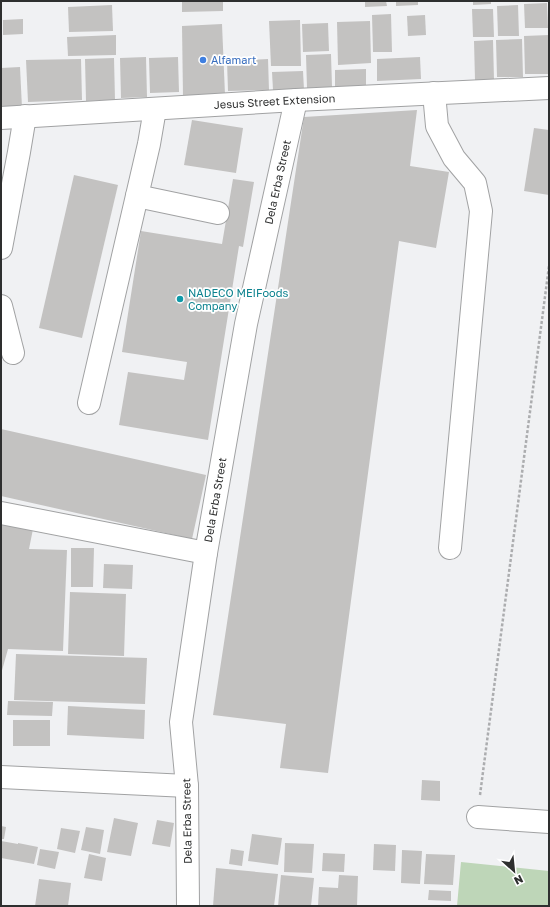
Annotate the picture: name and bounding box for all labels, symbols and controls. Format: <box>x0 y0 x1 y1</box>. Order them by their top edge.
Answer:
place label: Alfamart <box>211 53 256 66</box>
marker: Alfamart <box>198 55 208 65</box>
street label: Jesus Street Extension <box>213 91 336 111</box>
street label: Dela Erba Street <box>261 139 293 225</box>
place label: NADECO MEIFoods Company <box>188 286 288 312</box>
marker: NADECO MEIFoods Company <box>175 294 185 304</box>
street label: Dela Erba Street <box>201 456 229 543</box>
street label: Dela Erba Street <box>179 778 194 864</box>
north arrow <box>494 851 534 891</box>
text: N <box>512 873 525 888</box>

